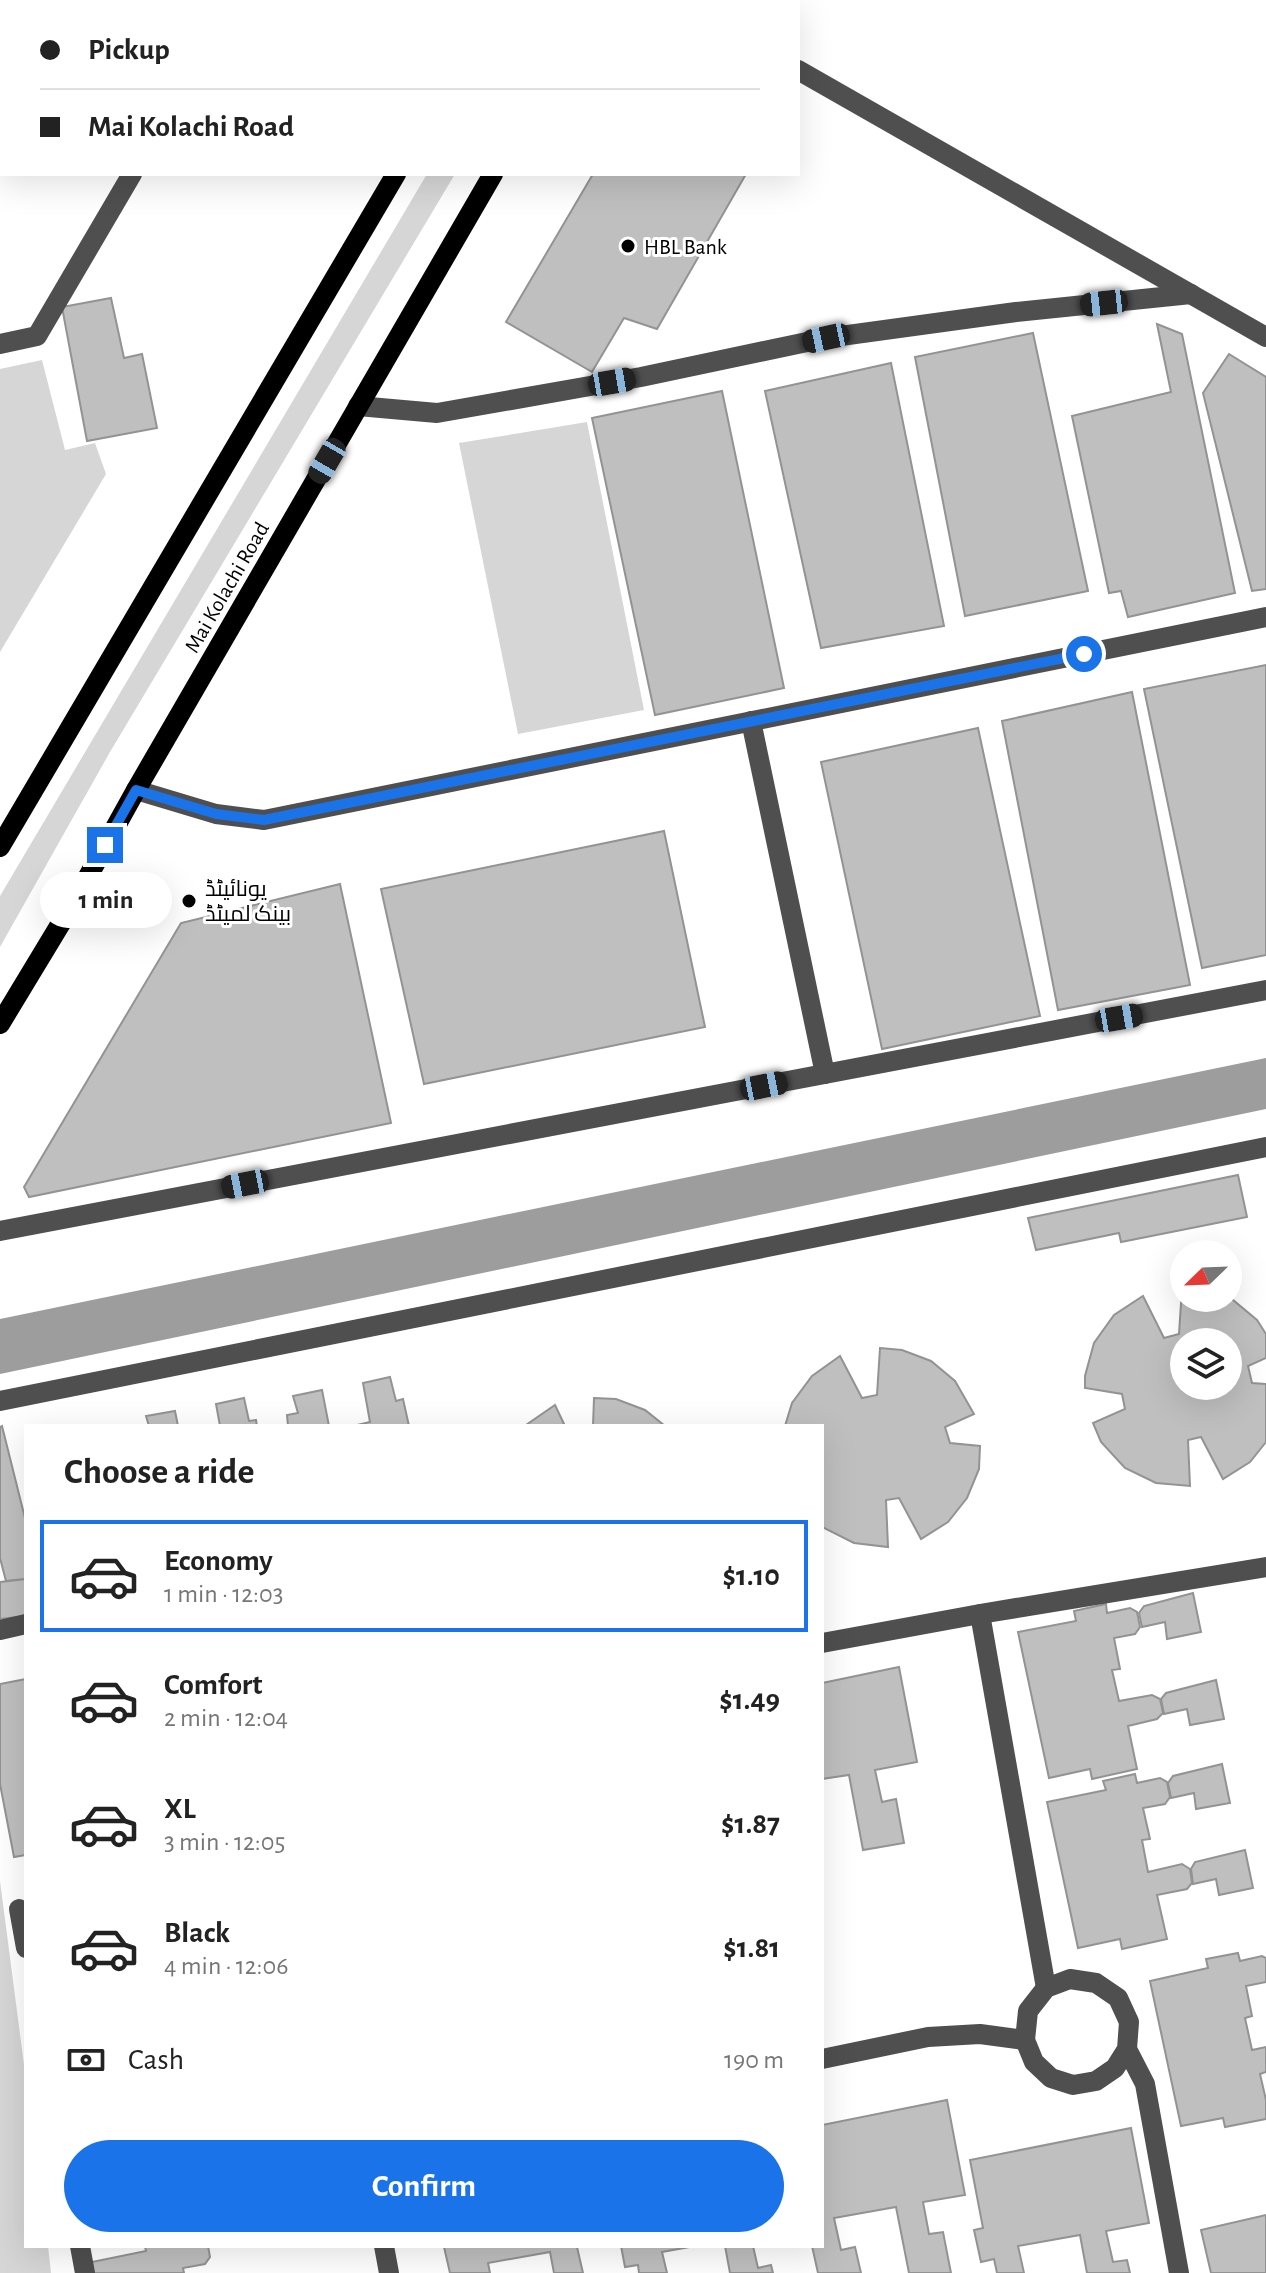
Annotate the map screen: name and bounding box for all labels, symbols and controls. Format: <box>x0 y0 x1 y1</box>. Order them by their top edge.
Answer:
text: Pickup <box>88 35 170 65</box>
text: Mai Kolachi Road <box>88 112 294 142</box>
place label: HBL Bank <box>644 236 727 258</box>
marker: HBL Bank <box>619 237 637 255</box>
car <box>1079 289 1129 317</box>
car <box>800 321 852 355</box>
car <box>586 366 638 398</box>
car <box>305 434 349 488</box>
street label: Mai Kolachi Road <box>181 518 273 657</box>
route start <box>1066 636 1102 672</box>
route end <box>87 827 123 863</box>
callout: 1 min <box>39 873 171 929</box>
place label: یونائیٹڈ بینک لمیٹڈ <box>205 878 291 925</box>
text: 1 min <box>79 887 133 913</box>
marker: یونائیٹڈ بینک لمیٹڈ <box>180 892 198 910</box>
car <box>1093 1002 1145 1034</box>
car <box>738 1070 790 1102</box>
car <box>219 1168 271 1200</box>
north arrow <box>1170 1240 1242 1312</box>
map controls <box>1170 1240 1242 1400</box>
button: layers <box>1170 1328 1242 1400</box>
text: Choose a ride <box>64 1454 254 1490</box>
icon: car <box>68 1540 140 1612</box>
text: Economy <box>164 1546 273 1576</box>
text: $1.10 <box>722 1561 780 1591</box>
text: 1 min · 12:03 <box>164 1581 283 1607</box>
icon: car <box>68 1664 140 1736</box>
text: Comfort <box>164 1670 263 1700</box>
text: $1.49 <box>719 1685 780 1715</box>
text: 2 min · 12:04 <box>164 1705 288 1731</box>
icon: car <box>68 1788 140 1860</box>
text: XL <box>164 1794 196 1824</box>
text: $1.87 <box>721 1809 780 1839</box>
text: 3 min · 12:05 <box>164 1829 285 1855</box>
icon: car <box>68 1912 140 1984</box>
text: Black <box>164 1918 230 1948</box>
text: $1.81 <box>723 1933 780 1963</box>
text: 4 min · 12:06 <box>164 1953 289 1979</box>
icon: cash <box>64 2038 108 2082</box>
text: Cash <box>128 2045 184 2075</box>
text: 190 m <box>724 2047 784 2073</box>
button: Confirm <box>64 2140 784 2232</box>

